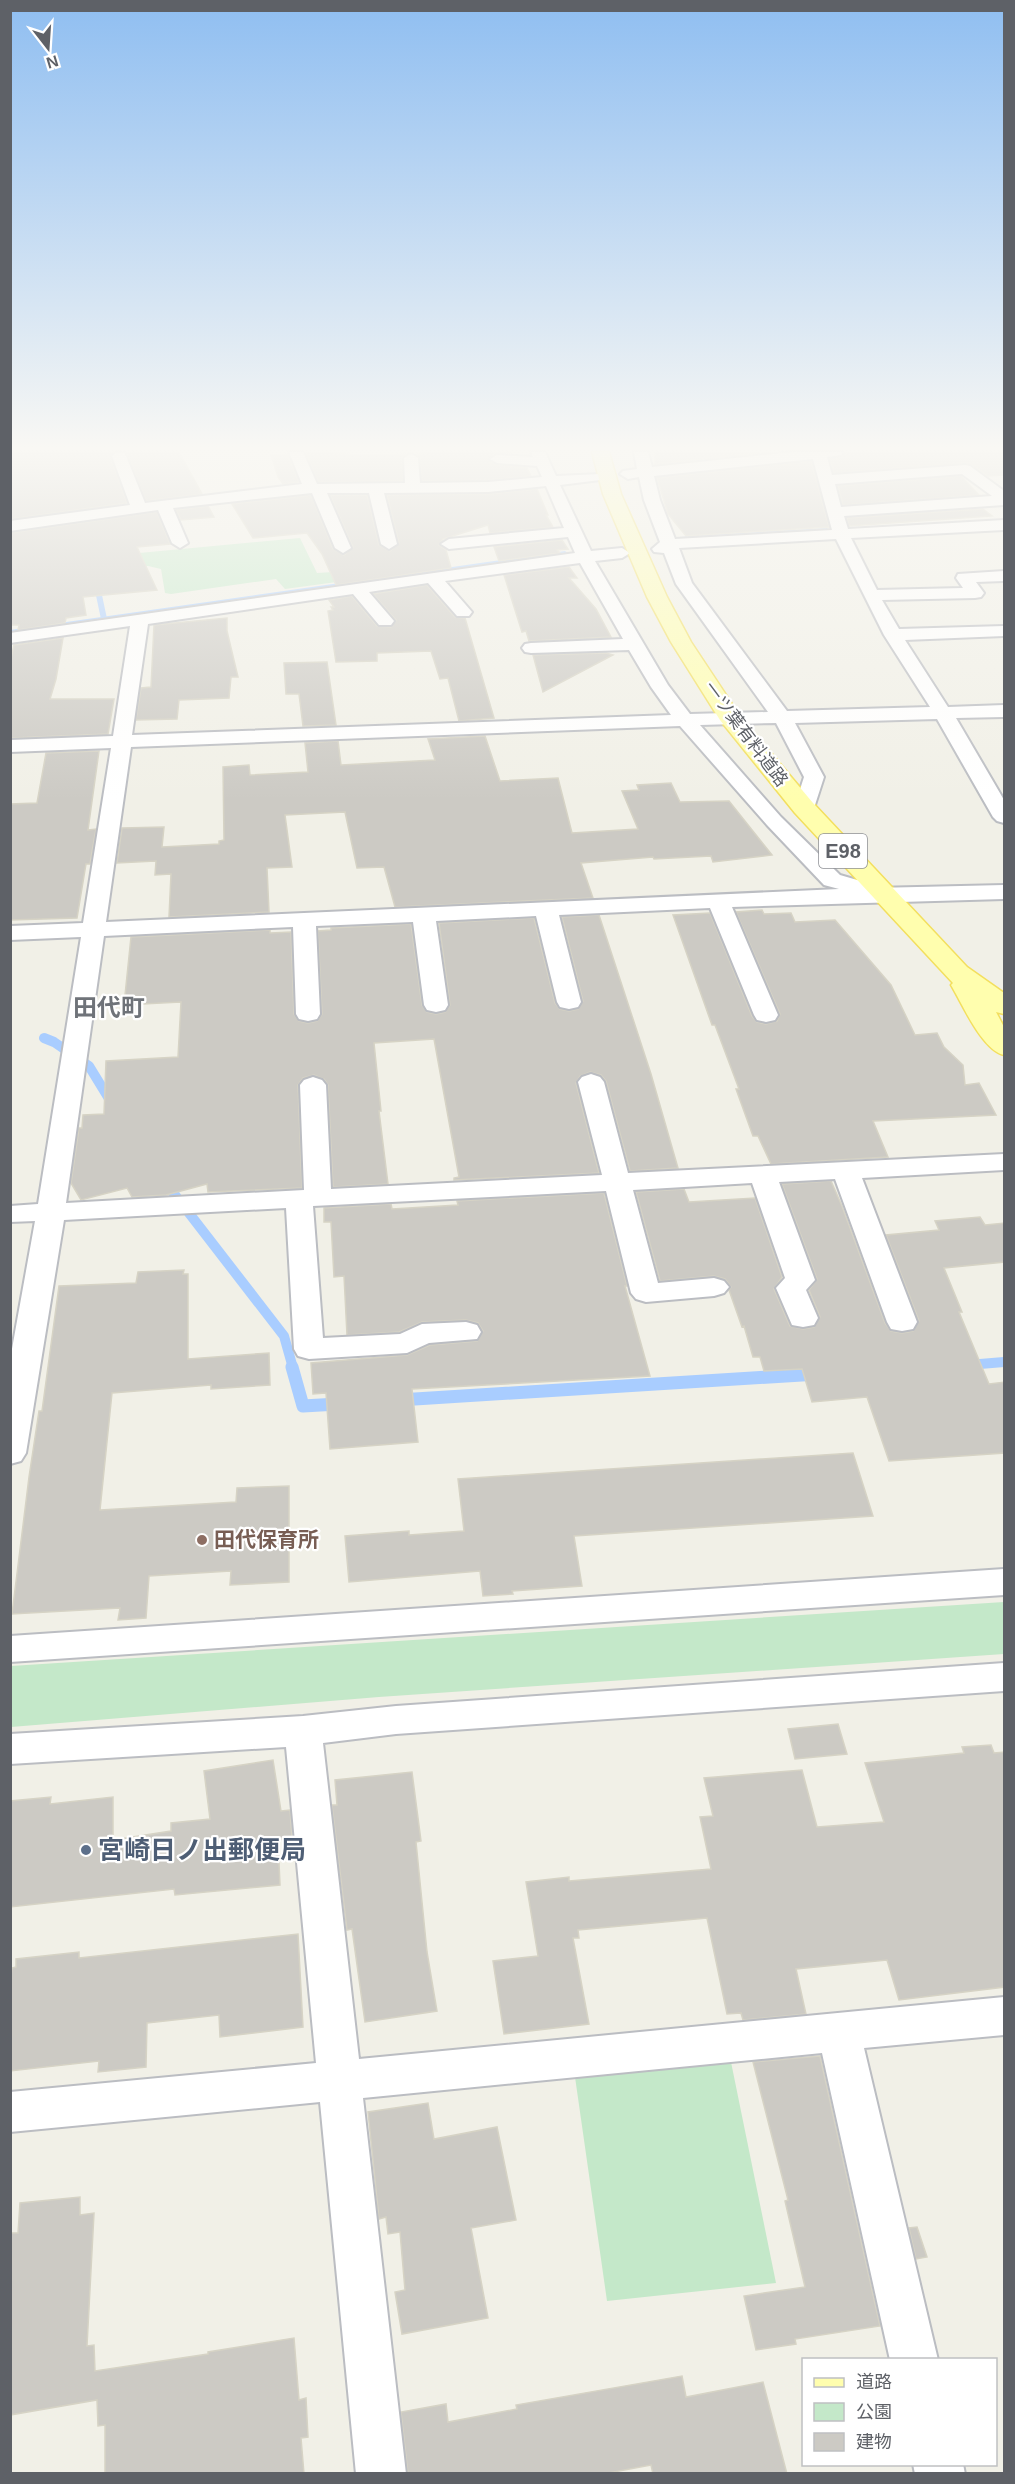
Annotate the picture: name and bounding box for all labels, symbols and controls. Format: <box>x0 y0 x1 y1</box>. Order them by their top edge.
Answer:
north arrow <box>18 18 78 78</box>
text: N <box>44 52 60 72</box>
street label: 一ツ葉有料道路 <box>700 678 792 790</box>
road number: E98 <box>819 834 867 868</box>
district label: 田代町 <box>73 994 145 1021</box>
place label: 田代保育所 <box>214 1528 319 1551</box>
marker: 田代保育所 <box>195 1533 209 1547</box>
place label: 宮崎日ノ出郵便局 <box>98 1835 306 1865</box>
marker: 宮崎日ノ出郵便局 <box>79 1843 93 1857</box>
legend <box>802 2358 997 2466</box>
text: 道路 <box>856 2372 892 2392</box>
text: 公園 <box>856 2402 892 2422</box>
text: 建物 <box>856 2432 892 2452</box>

